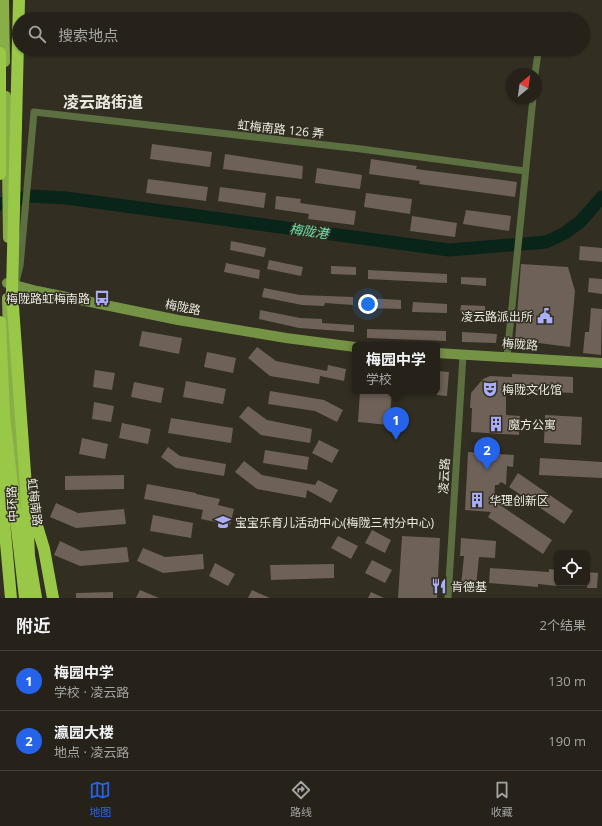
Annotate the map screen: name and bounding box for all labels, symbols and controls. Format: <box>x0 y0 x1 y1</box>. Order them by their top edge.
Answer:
search box <box>12 12 590 56</box>
icon: search <box>26 23 48 45</box>
text: 搜索地点 <box>58 25 118 45</box>
north arrow <box>506 68 542 104</box>
district label: 凌云路街道 <box>63 91 143 113</box>
street label: 虹梅南路 126 弄 <box>237 116 325 142</box>
water label: 梅陇港 <box>288 219 332 243</box>
bus stop icon: 梅陇路虹梅南路 <box>93 289 111 307</box>
place label: 梅陇路虹梅南路 <box>6 290 90 307</box>
your location <box>358 294 378 314</box>
street label: 梅陇路 <box>164 295 202 319</box>
public building icon: 凌云路派出所 <box>536 307 554 325</box>
place label: 凌云路派出所 <box>461 308 533 325</box>
street label: 梅陇路 <box>501 334 539 354</box>
popup <box>352 342 440 394</box>
text: 梅园中学 <box>366 349 426 369</box>
text: 学校 <box>366 370 392 388</box>
theatre icon: 梅陇文化馆 <box>481 380 499 398</box>
place label: 梅陇文化馆 <box>502 381 562 398</box>
pin: 1 <box>383 407 409 440</box>
building icon: 魔方公寓 <box>487 415 505 433</box>
place label: 魔方公寓 <box>508 416 556 433</box>
pin: 2 <box>474 437 500 470</box>
street label: 凌云路 <box>435 458 453 494</box>
street label: 虹梅南路 <box>24 477 46 527</box>
street label: 中环路 <box>3 486 21 522</box>
building icon: 华理创新区 <box>468 491 486 509</box>
place label: 华理创新区 <box>489 492 549 509</box>
school or university icon: 宝宝乐育儿活动中心(梅陇三村分中心) <box>214 513 232 531</box>
place label: 宝宝乐育儿活动中心(梅陇三村分中心) <box>235 514 435 531</box>
map controls <box>554 550 590 586</box>
button: locate <box>554 550 590 586</box>
restaurant icon: 肯德基 <box>430 577 448 595</box>
place label: 肯德基 <box>451 578 487 595</box>
text: 附近 <box>16 614 50 637</box>
text: 2个结果 <box>540 616 586 634</box>
text: 梅园中学 <box>54 662 114 682</box>
text: 1 <box>25 672 33 690</box>
text: 130 m <box>548 672 586 690</box>
text: 学校 · 凌云路 <box>54 683 129 701</box>
text: 瀛园大楼 <box>54 722 114 742</box>
text: 2 <box>25 732 33 750</box>
text: 190 m <box>548 732 586 750</box>
text: 地点 · 凌云路 <box>54 743 129 761</box>
tab: 地图 <box>89 779 111 819</box>
tab: 路线 <box>290 779 312 819</box>
tab: 收藏 <box>491 779 513 819</box>

